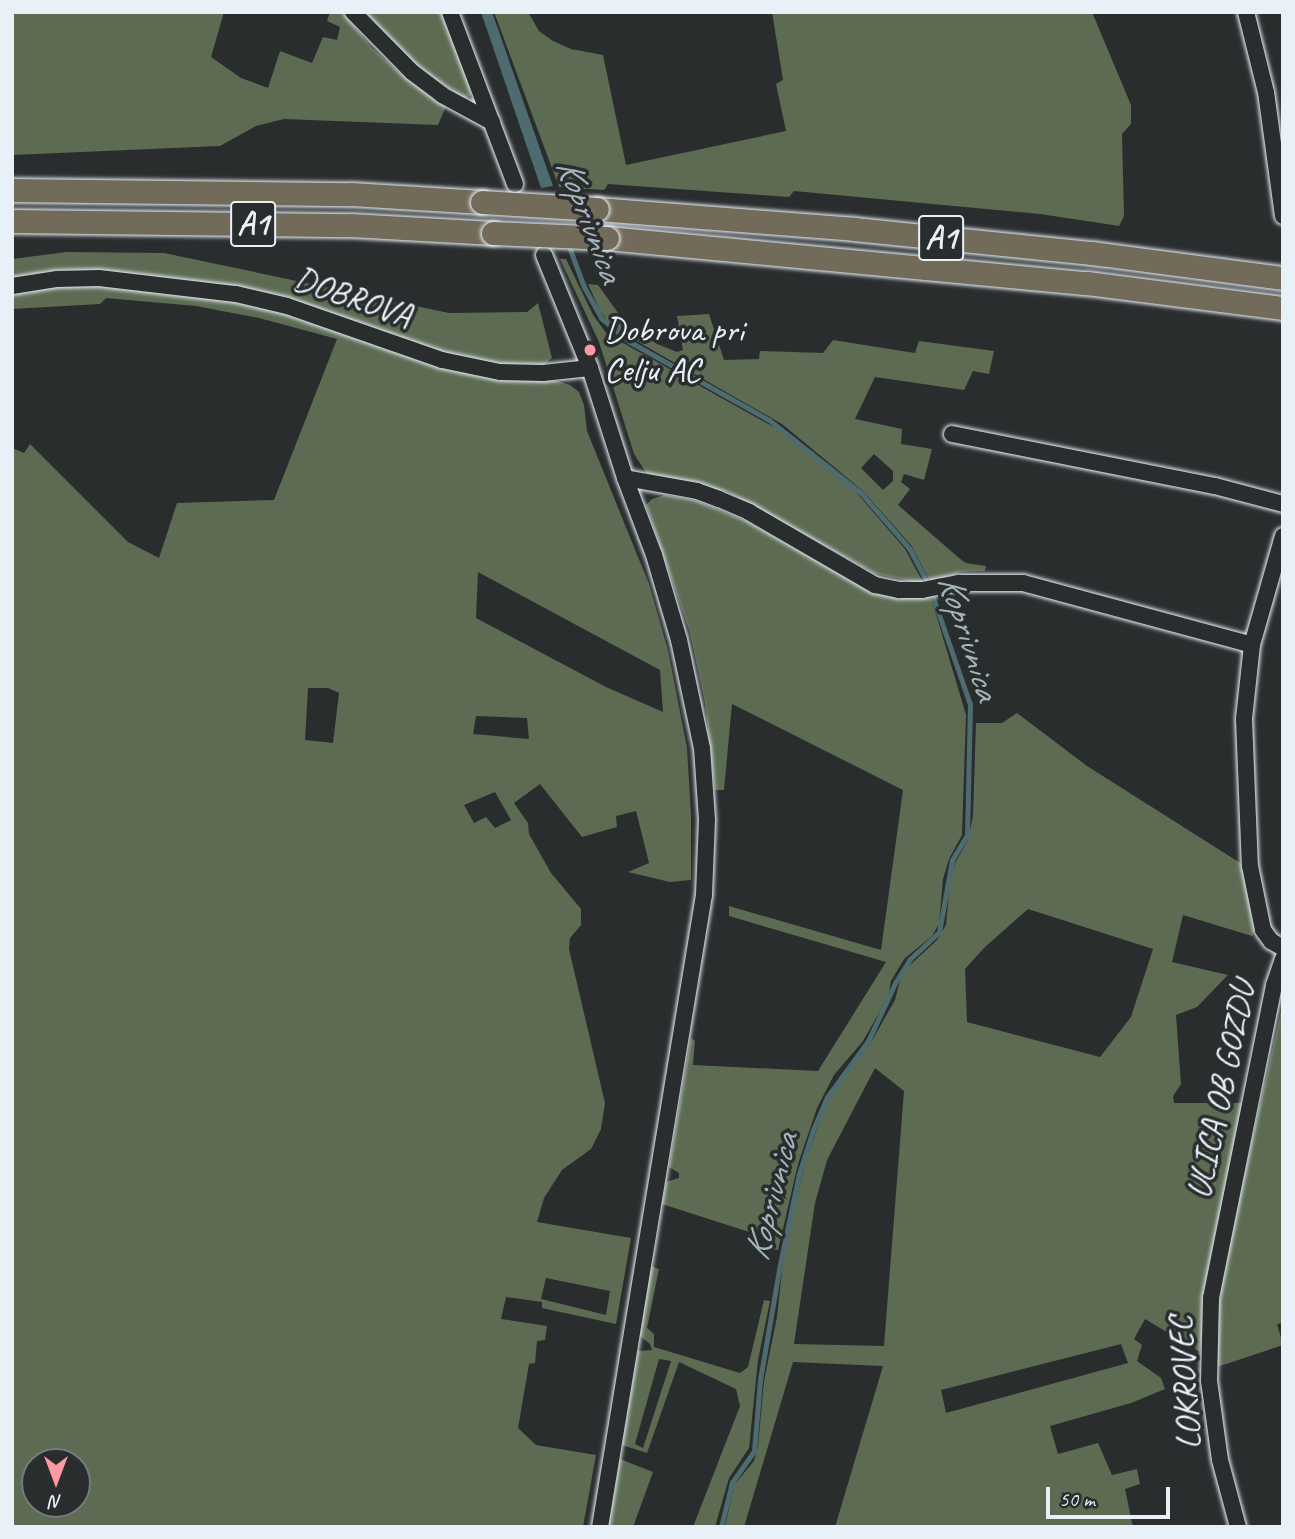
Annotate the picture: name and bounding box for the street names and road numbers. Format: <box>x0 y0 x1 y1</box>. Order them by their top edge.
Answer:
road number: A1 <box>229 194 278 254</box>
road number: A1 <box>916 208 965 268</box>
street label: DOBROVA <box>288 257 418 337</box>
street label: ULICA OB GOZDU <box>1177 978 1265 1202</box>
street label: LOKROVEC <box>1159 1315 1211 1451</box>

